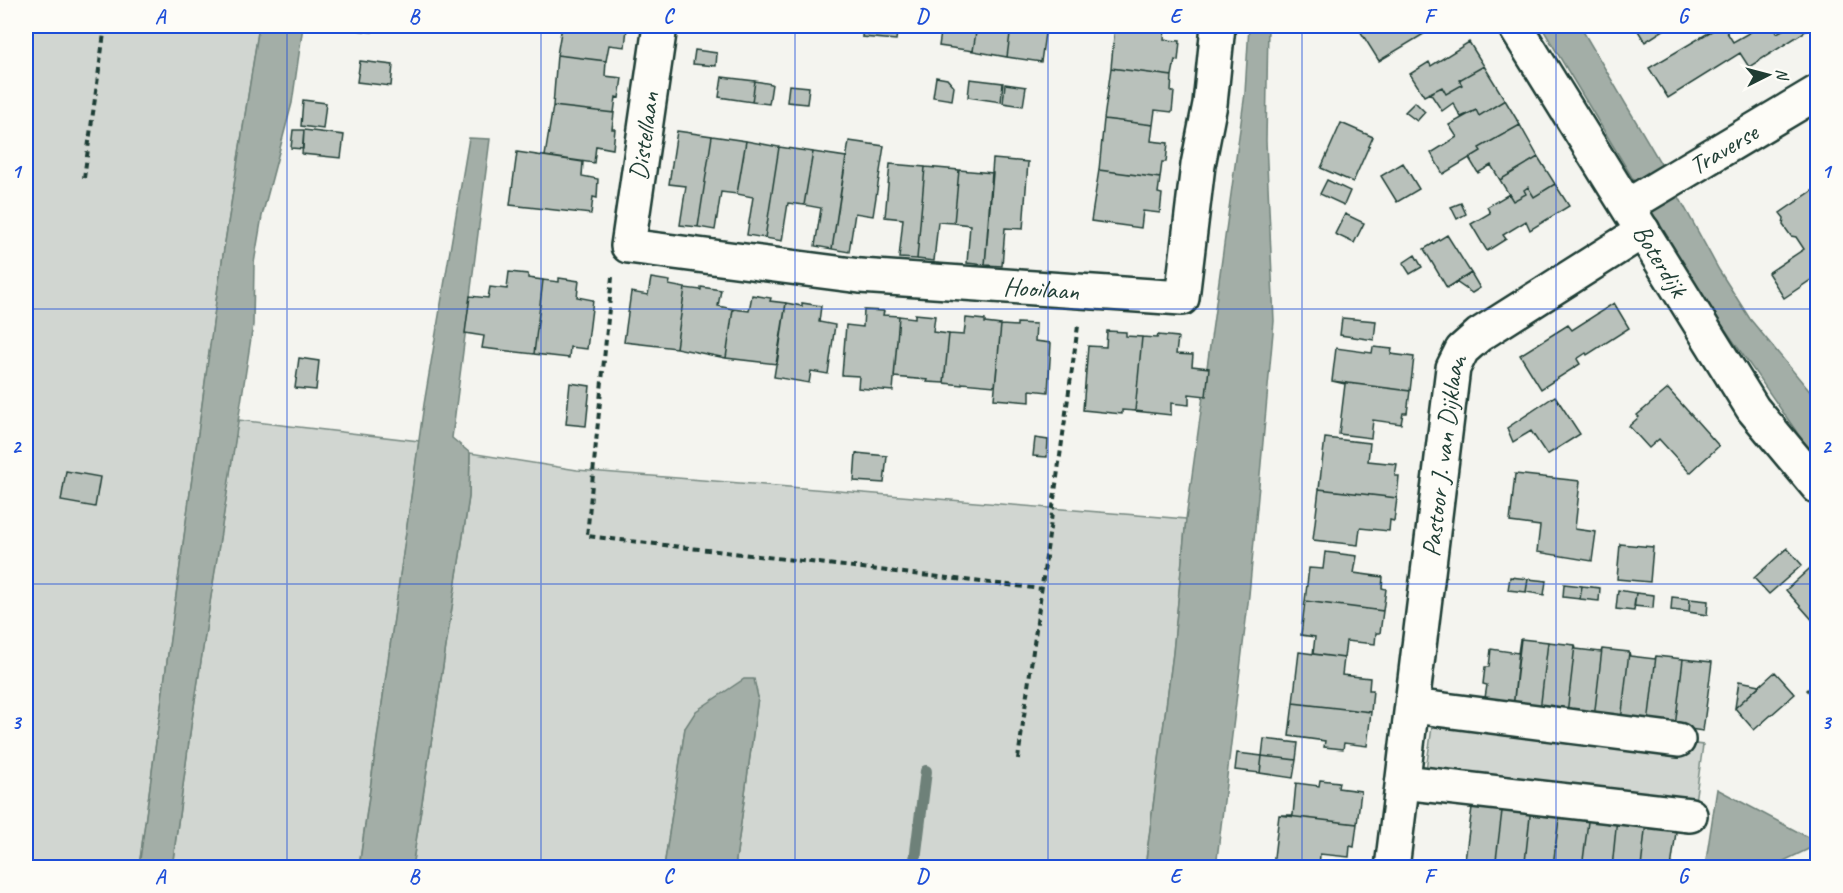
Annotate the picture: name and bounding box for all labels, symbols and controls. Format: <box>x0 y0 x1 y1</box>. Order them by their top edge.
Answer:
text: A <box>155 4 167 29</box>
text: B <box>409 4 421 29</box>
text: C <box>663 4 675 29</box>
text: D <box>916 4 930 29</box>
text: E <box>1170 4 1184 29</box>
text: F <box>1424 4 1438 29</box>
text: G <box>1678 4 1691 29</box>
north arrow <box>1738 45 1798 105</box>
text: N <box>1771 68 1793 83</box>
street label: Distellaan <box>621 89 667 182</box>
street label: Traverse <box>1683 115 1765 182</box>
text: 1 <box>12 159 23 184</box>
text: 1 <box>1822 159 1833 184</box>
street label: Boterdijk <box>1626 218 1696 304</box>
street label: Hooilaan <box>1002 269 1081 307</box>
street label: Pastoor J. van Dijklaan <box>1414 347 1475 558</box>
text: 2 <box>12 434 23 459</box>
text: 2 <box>1822 434 1833 459</box>
text: 3 <box>12 710 23 735</box>
text: 3 <box>1822 710 1833 735</box>
text: A <box>155 864 167 889</box>
text: B <box>409 864 421 889</box>
text: C <box>663 864 675 889</box>
text: D <box>916 864 930 889</box>
text: E <box>1170 864 1184 889</box>
text: F <box>1424 864 1438 889</box>
text: G <box>1678 864 1691 889</box>

